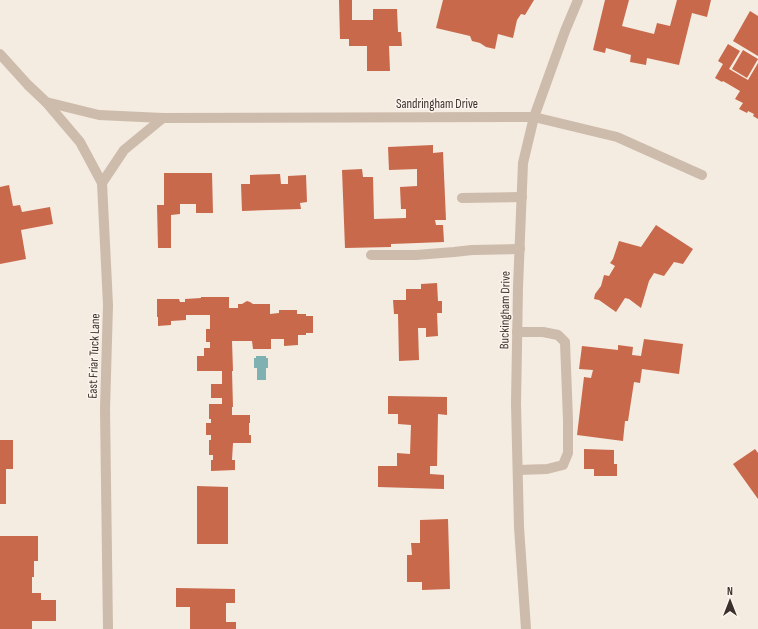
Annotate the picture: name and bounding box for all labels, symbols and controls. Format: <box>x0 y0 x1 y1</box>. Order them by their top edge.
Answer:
street label: Sandringham Drive <box>396 96 478 112</box>
street label: Buckingham Drive <box>496 271 514 349</box>
street label: East Friar Tuck Lane <box>85 313 103 399</box>
north arrow <box>710 581 750 621</box>
text: N <box>727 585 733 598</box>

